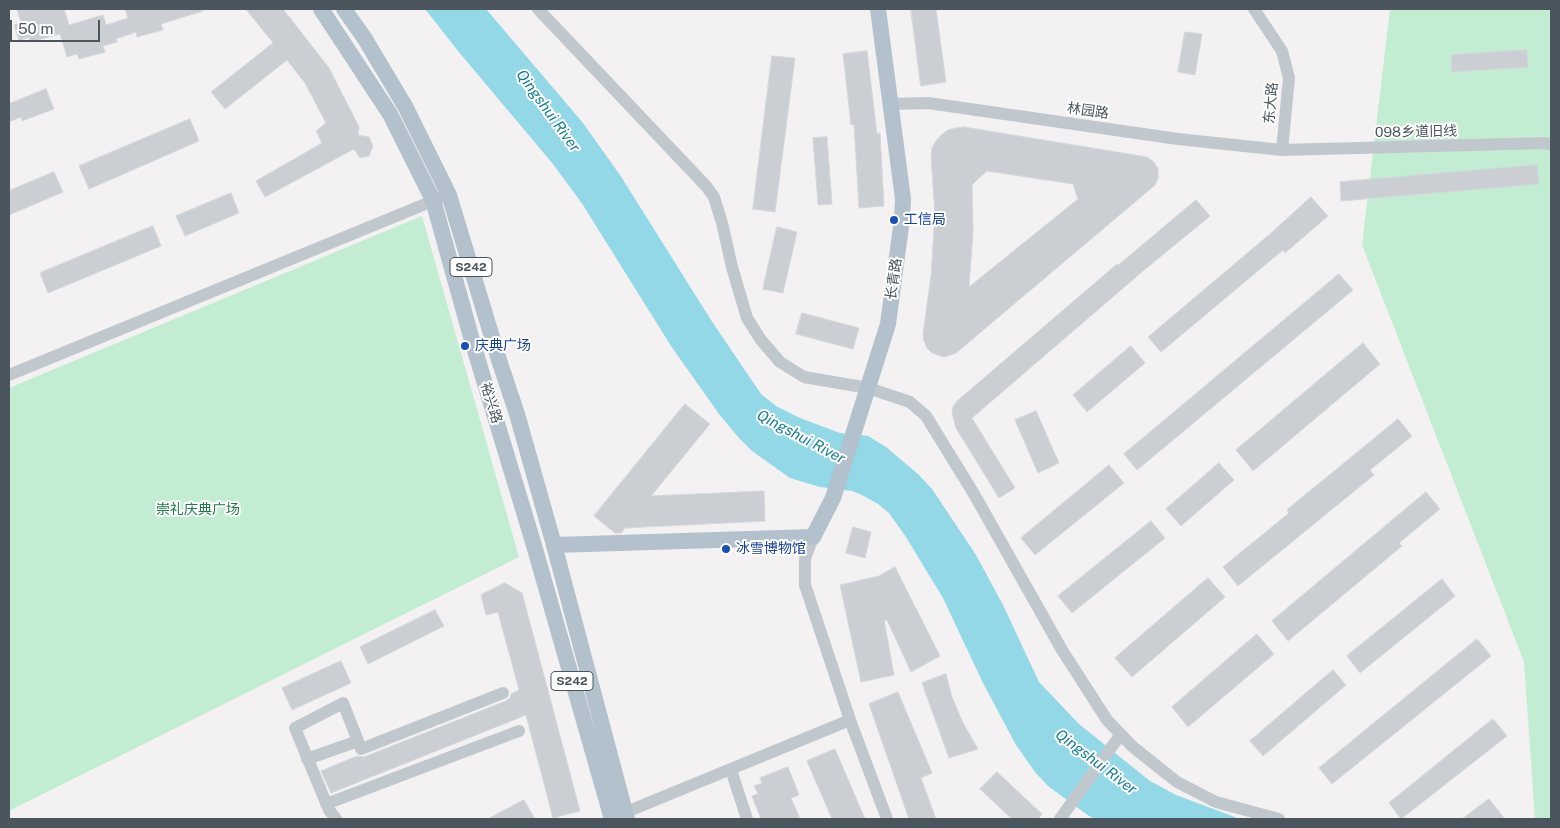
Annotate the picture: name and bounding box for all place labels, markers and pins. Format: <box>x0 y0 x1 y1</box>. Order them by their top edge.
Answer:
place label: 工信局 <box>904 212 946 228</box>
marker: 工信局 <box>888 214 900 226</box>
place label: 庆典广场 <box>475 338 531 354</box>
marker: 庆典广场 <box>459 340 471 352</box>
place label: 冰雪博物馆 <box>736 541 806 557</box>
marker: 冰雪博物馆 <box>720 543 732 555</box>

